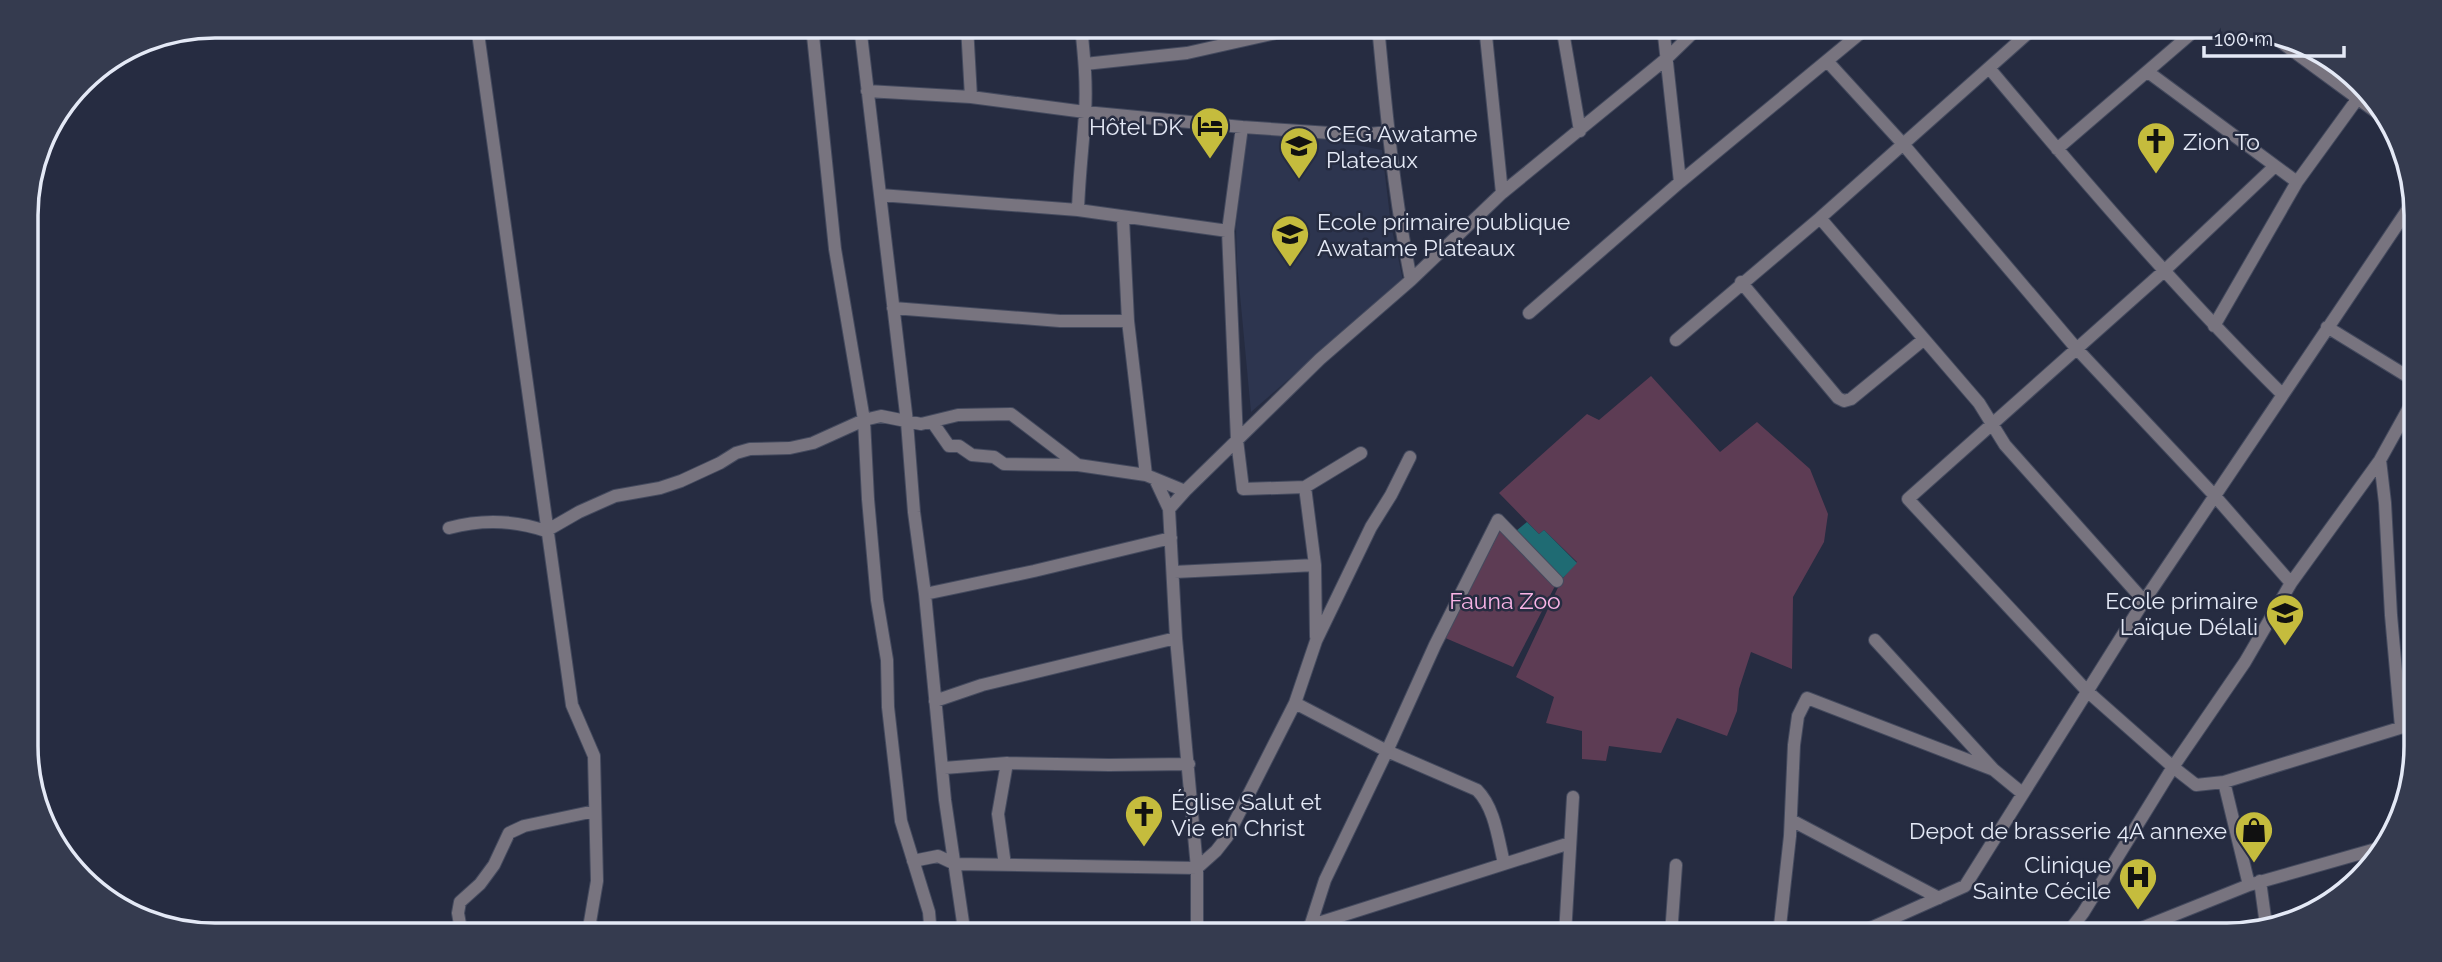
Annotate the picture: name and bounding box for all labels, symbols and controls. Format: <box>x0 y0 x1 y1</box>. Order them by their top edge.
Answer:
scale bar <box>2204 14 2344 58</box>
text: 100 m <box>2214 26 2273 51</box>
hotel icon: Hôtel DK <box>1189 105 1231 160</box>
place label: Hôtel DK <box>1089 113 1183 140</box>
place label: CEG Awatame Plateaux <box>1326 120 1478 173</box>
church icon: Zion To <box>2135 120 2177 175</box>
school or university icon: CEG Awatame Plateaux <box>1278 125 1320 180</box>
place label: Zion To <box>2183 128 2260 155</box>
place label: Ecole primaire publique Awatame Plateaux <box>1317 208 1570 261</box>
school or university icon: Ecole primaire publique Awatame Plateaux <box>1269 213 1311 268</box>
park label: Fauna Zoo <box>1449 587 1561 614</box>
place label: Ecole primaire Laïque Délali <box>2105 587 2258 640</box>
school or university icon: Ecole primaire Laïque Délali <box>2264 592 2306 647</box>
place label: Église Salut et Vie en Christ <box>1171 788 1322 841</box>
church icon: Église Salut et Vie en Christ <box>1123 793 1165 848</box>
shop icon: Depot de brasserie 4A annexe <box>2233 809 2275 864</box>
place label: Depot de brasserie 4A annexe <box>1909 817 2227 844</box>
place label: Clinique Sainte Cécile <box>1973 851 2111 904</box>
hospital icon: Clinique Sainte Cécile <box>2117 856 2159 911</box>

